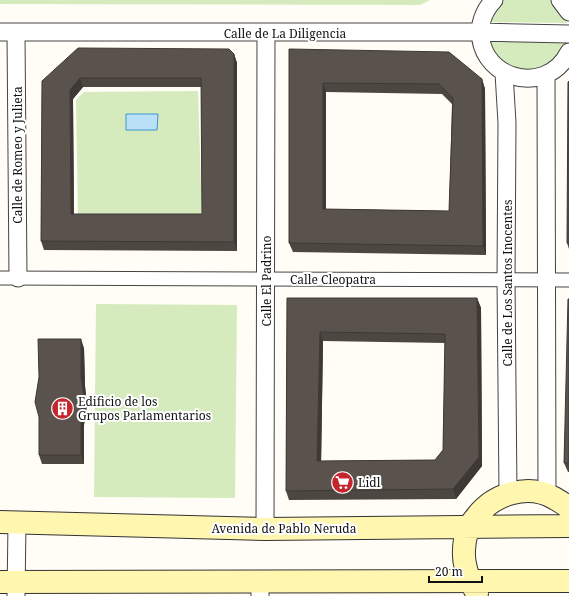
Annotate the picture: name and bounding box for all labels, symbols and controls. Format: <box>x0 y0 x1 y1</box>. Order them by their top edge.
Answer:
street label: Calle de La Diligencia <box>224 25 347 42</box>
street label: Calle de Romeo y Julieta <box>9 86 26 224</box>
street label: Calle de Los Santos Inocentes <box>499 200 516 366</box>
street label: Calle El Padrino <box>258 235 275 326</box>
street label: Calle Cleopatra <box>290 271 376 288</box>
place label: Edificio de los Grupos Parlamentarios <box>78 393 211 424</box>
building icon: Edificio de los Grupos Parlamentarios <box>50 395 76 421</box>
supermarket icon: Lidl <box>329 469 355 495</box>
place label: Lidl <box>358 474 381 491</box>
street label: Avenida de Pablo Neruda <box>212 520 357 537</box>
scale bar <box>429 558 482 584</box>
text: 20 m <box>435 563 463 580</box>

